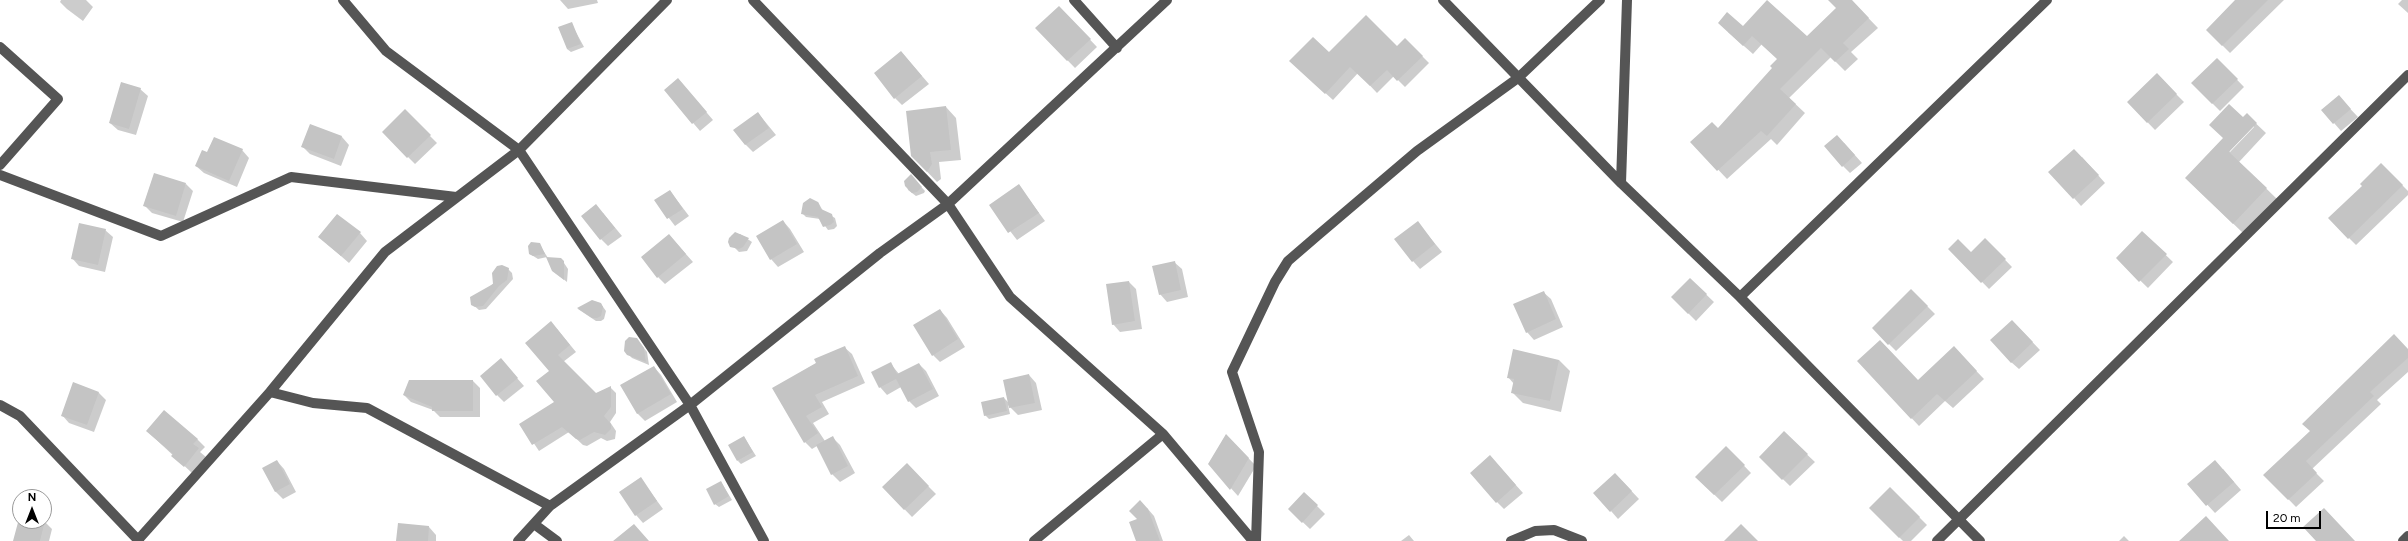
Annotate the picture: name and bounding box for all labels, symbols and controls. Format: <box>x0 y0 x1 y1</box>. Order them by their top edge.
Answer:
north arrow <box>12 489 52 529</box>
text: N <box>28 491 36 504</box>
scale bar <box>2268 503 2323 529</box>
text: 20 m <box>2273 511 2301 525</box>

